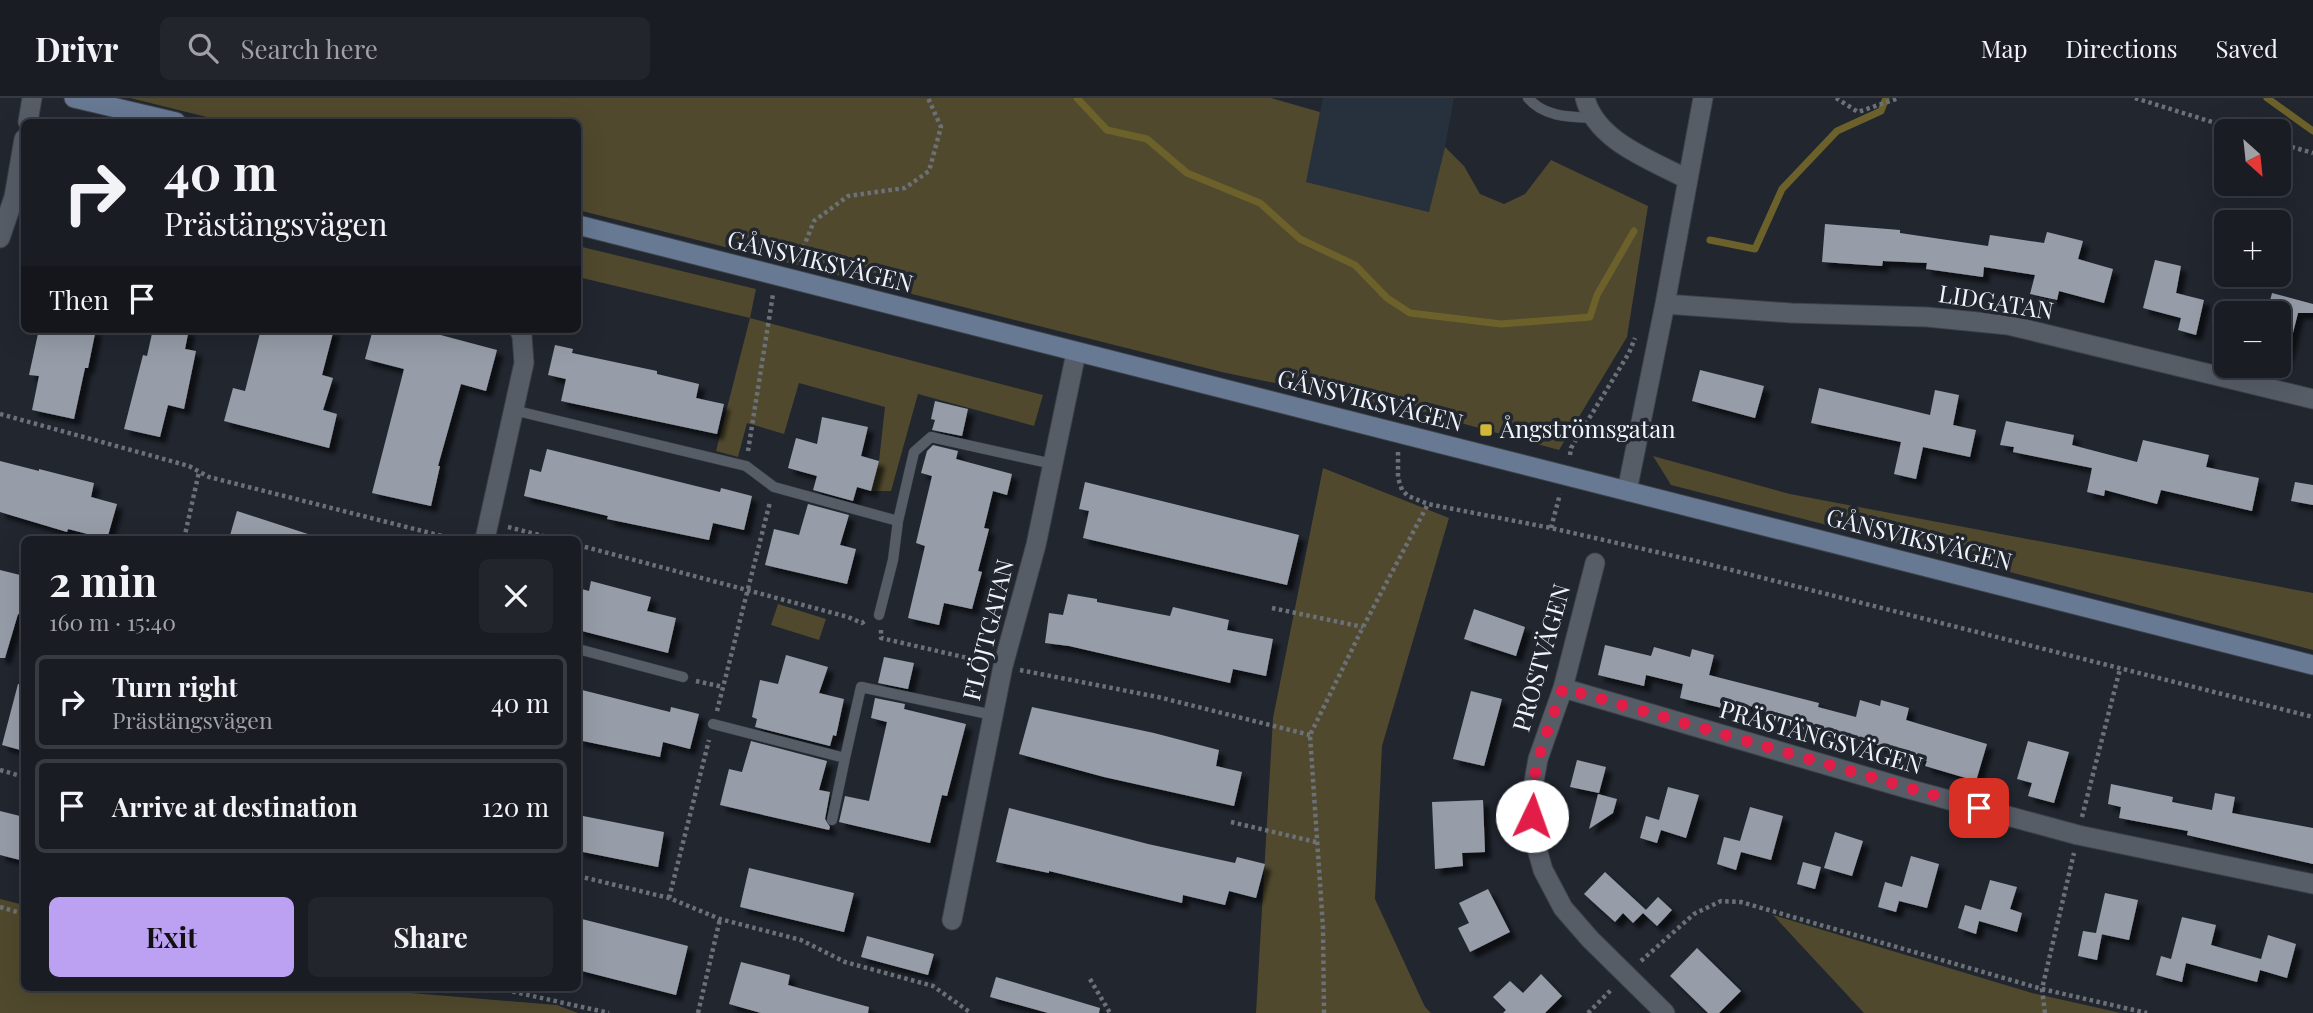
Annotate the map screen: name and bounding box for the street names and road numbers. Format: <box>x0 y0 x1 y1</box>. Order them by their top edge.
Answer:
street label: GÅNSVIKSVÄGEN <box>724 222 917 299</box>
street label: LIDGATAN <box>1937 276 2056 326</box>
street label: GÅNSVIKSVÄGEN <box>1274 361 1467 438</box>
street label: GÅNSVIKSVÄGEN <box>1823 500 2016 577</box>
street label: FLÖJTGATAN <box>954 556 1020 703</box>
street label: PROSTVÄGEN <box>1504 580 1576 735</box>
street label: PRÄSTÄNGSVÄGEN <box>1716 692 1927 780</box>

